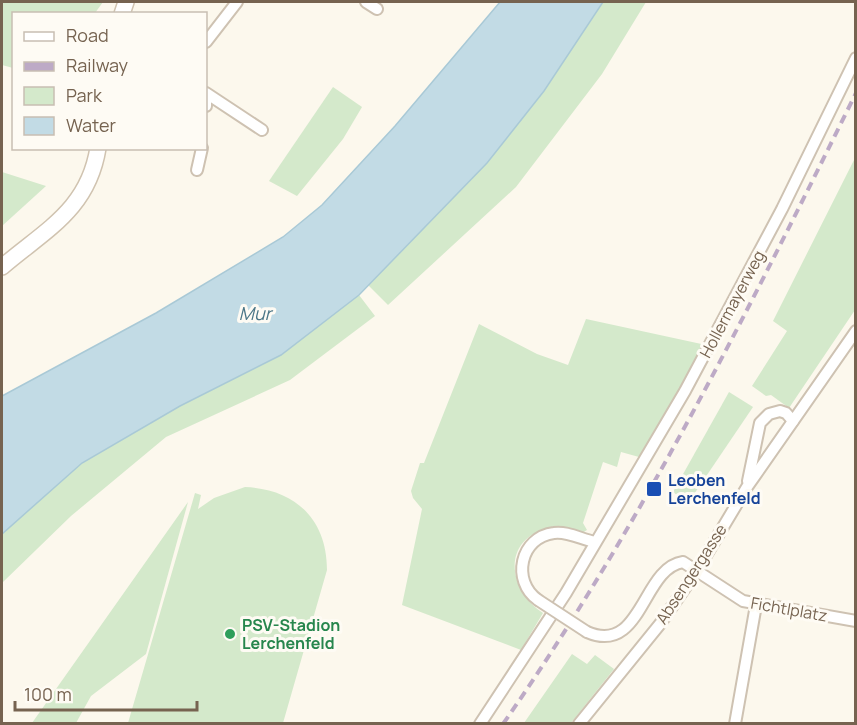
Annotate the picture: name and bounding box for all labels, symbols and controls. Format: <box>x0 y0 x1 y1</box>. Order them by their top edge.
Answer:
legend <box>12 12 207 150</box>
text: Road <box>66 23 109 47</box>
text: Railway <box>66 53 128 77</box>
text: Park <box>66 83 103 107</box>
text: Water <box>66 113 116 137</box>
street label: Hollermayerweg <box>694 246 770 362</box>
water label: Mur <box>239 301 274 325</box>
place label: Leoben Lerchenfeld <box>668 469 761 509</box>
marker: Leoben Lerchenfeld <box>645 480 663 498</box>
street label: Absengergasse <box>650 520 732 628</box>
street label: Fichtlplatz <box>749 591 829 627</box>
place label: PSV-Stadion Lerchenfeld <box>242 614 340 654</box>
marker: PSV-Stadion Lerchenfeld <box>223 627 237 641</box>
scale bar <box>15 674 196 712</box>
text: 100 m <box>24 682 72 706</box>

